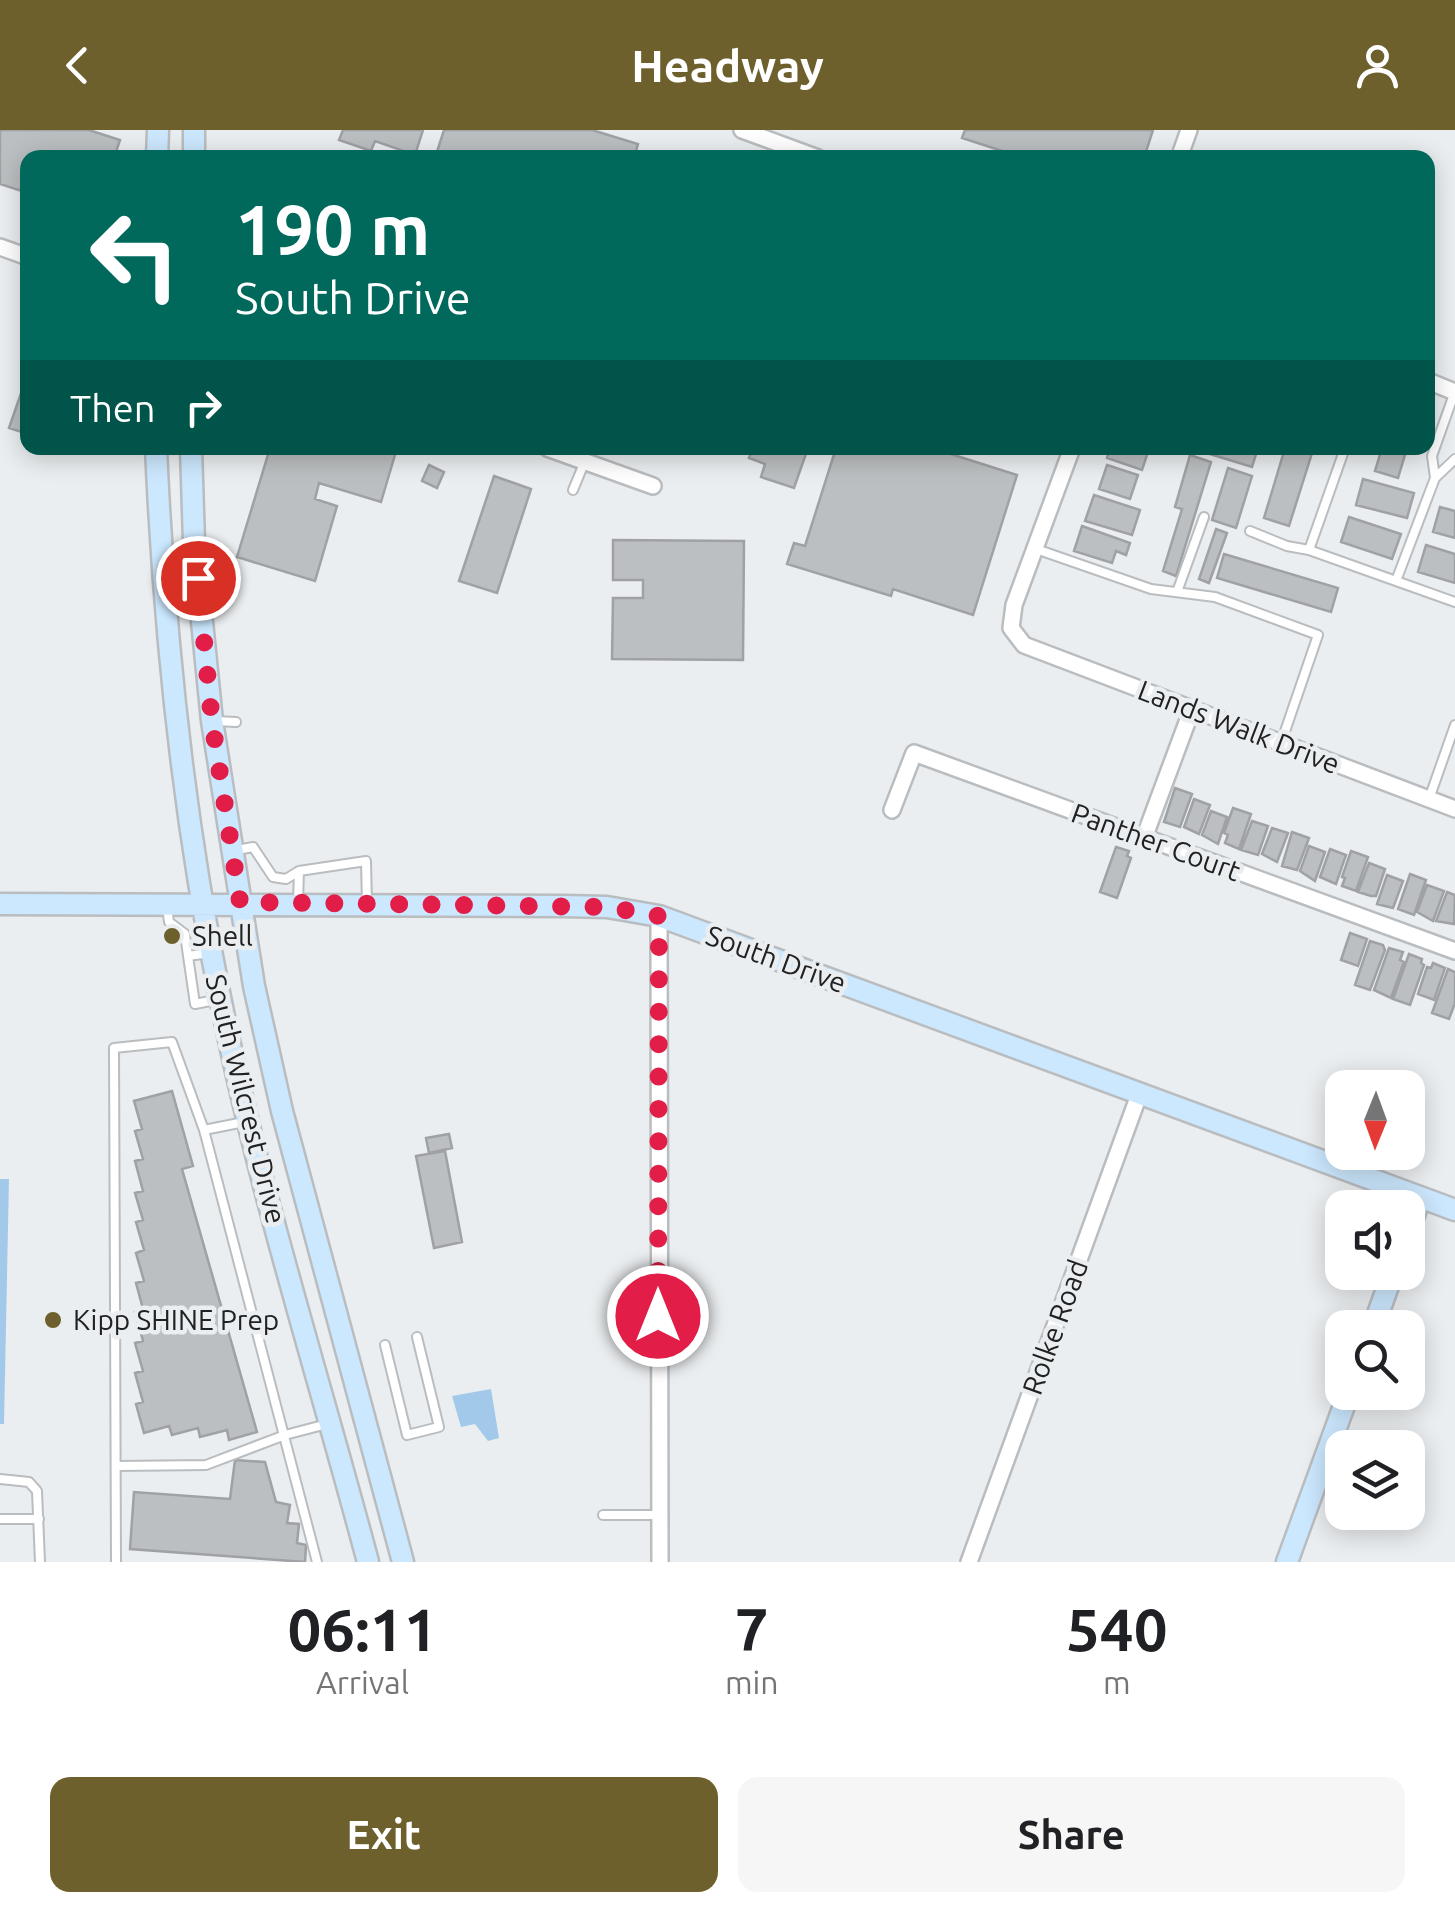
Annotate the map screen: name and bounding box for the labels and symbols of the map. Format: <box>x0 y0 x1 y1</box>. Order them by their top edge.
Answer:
pin <box>156 536 241 621</box>
street label: Lands Walk Drive <box>1134 674 1344 779</box>
street label: Panther Court <box>1067 797 1245 886</box>
street label: South Drive <box>702 919 850 998</box>
place label: Shell <box>192 920 253 951</box>
marker: Shell <box>161 925 183 947</box>
street label: South Wilcrest Drive <box>200 971 292 1227</box>
north arrow <box>1325 1070 1425 1170</box>
street label: Rolke Road <box>1016 1255 1093 1398</box>
position arrow <box>606 1264 710 1368</box>
place label: Kipp SHINE Prep <box>73 1304 279 1335</box>
marker: Kipp SHINE Prep <box>42 1309 64 1331</box>

